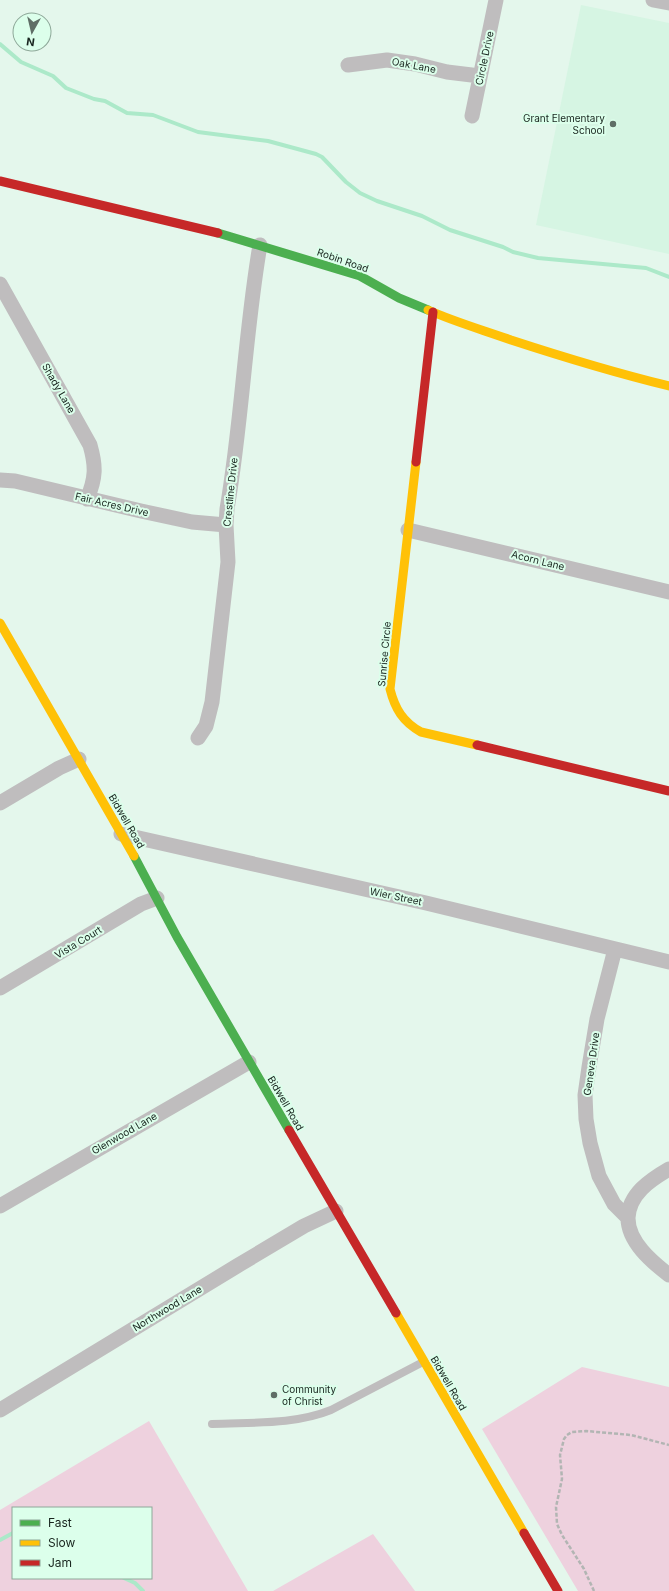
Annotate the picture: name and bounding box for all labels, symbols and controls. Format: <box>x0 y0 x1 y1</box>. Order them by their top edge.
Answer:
north arrow <box>12 12 52 52</box>
street label: Circle Drive <box>472 30 496 86</box>
text: N <box>25 34 36 49</box>
street label: Oak Lane <box>391 55 437 75</box>
place label: Grant Elementary School <box>523 112 605 136</box>
marker: Grant Elementary School <box>608 119 618 129</box>
street label: Robin Road <box>316 246 370 274</box>
street label: Shady Lane <box>40 361 78 415</box>
street label: Crestline Drive <box>220 457 240 527</box>
street label: Fair Acres Drive <box>74 490 150 518</box>
street label: Acorn Lane <box>510 548 566 572</box>
street label: Sunrise Circle <box>375 621 393 687</box>
street label: Bidwell Road <box>107 792 147 850</box>
street label: Wier Street <box>369 885 424 908</box>
street label: Vista Court <box>52 923 104 961</box>
street label: Geneva Drive <box>581 1031 601 1096</box>
street label: Bidwell Road <box>266 1074 306 1132</box>
street label: Glenwood Lane <box>89 1109 159 1157</box>
street label: Northwood Lane <box>130 1283 204 1333</box>
street label: Bidwell Road <box>429 1354 469 1412</box>
place label: Community of Christ <box>282 1383 337 1407</box>
marker: Community of Christ <box>269 1390 279 1400</box>
legend <box>12 1507 152 1579</box>
text: Fast <box>48 1515 72 1530</box>
text: Slow <box>48 1535 76 1550</box>
text: Jam <box>48 1555 72 1570</box>

